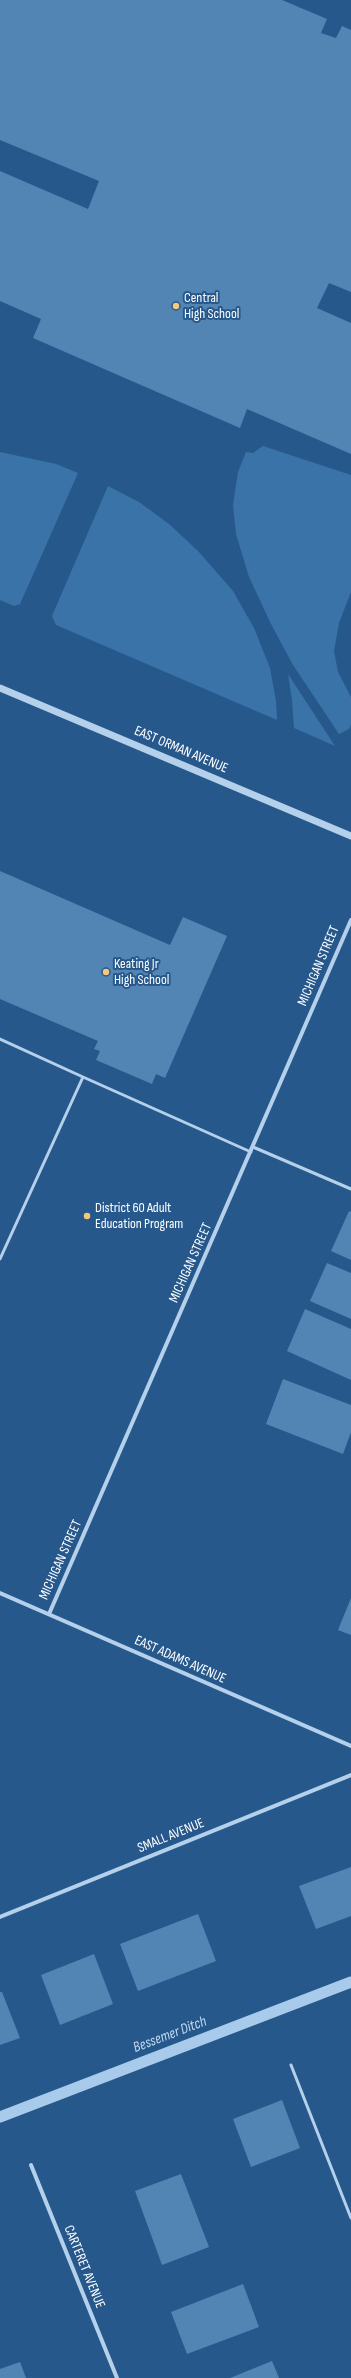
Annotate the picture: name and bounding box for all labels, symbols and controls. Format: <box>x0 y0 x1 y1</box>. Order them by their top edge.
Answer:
place label: Central High School <box>184 290 239 322</box>
marker: Central High School <box>171 301 181 311</box>
street label: EAST ORMAN AVENUE <box>132 723 230 777</box>
street label: MICHIGAN STREET <box>295 923 343 1009</box>
place label: Keating Jr High School <box>114 956 169 988</box>
marker: Keating Jr High School <box>101 967 111 977</box>
place label: District 60 Adult Education Program <box>95 1200 183 1232</box>
marker: District 60 Adult Education Program <box>82 1211 92 1221</box>
street label: MICHIGAN STREET <box>166 1221 216 1305</box>
street label: MICHIGAN STREET <box>36 1518 86 1602</box>
street label: EAST ADAMS AVENUE <box>132 1632 228 1688</box>
street label: SMALL AVENUE <box>135 1815 207 1857</box>
water label: Bessemer Ditch <box>131 2013 209 2057</box>
street label: CARTERET AVENUE <box>60 2223 108 2311</box>

